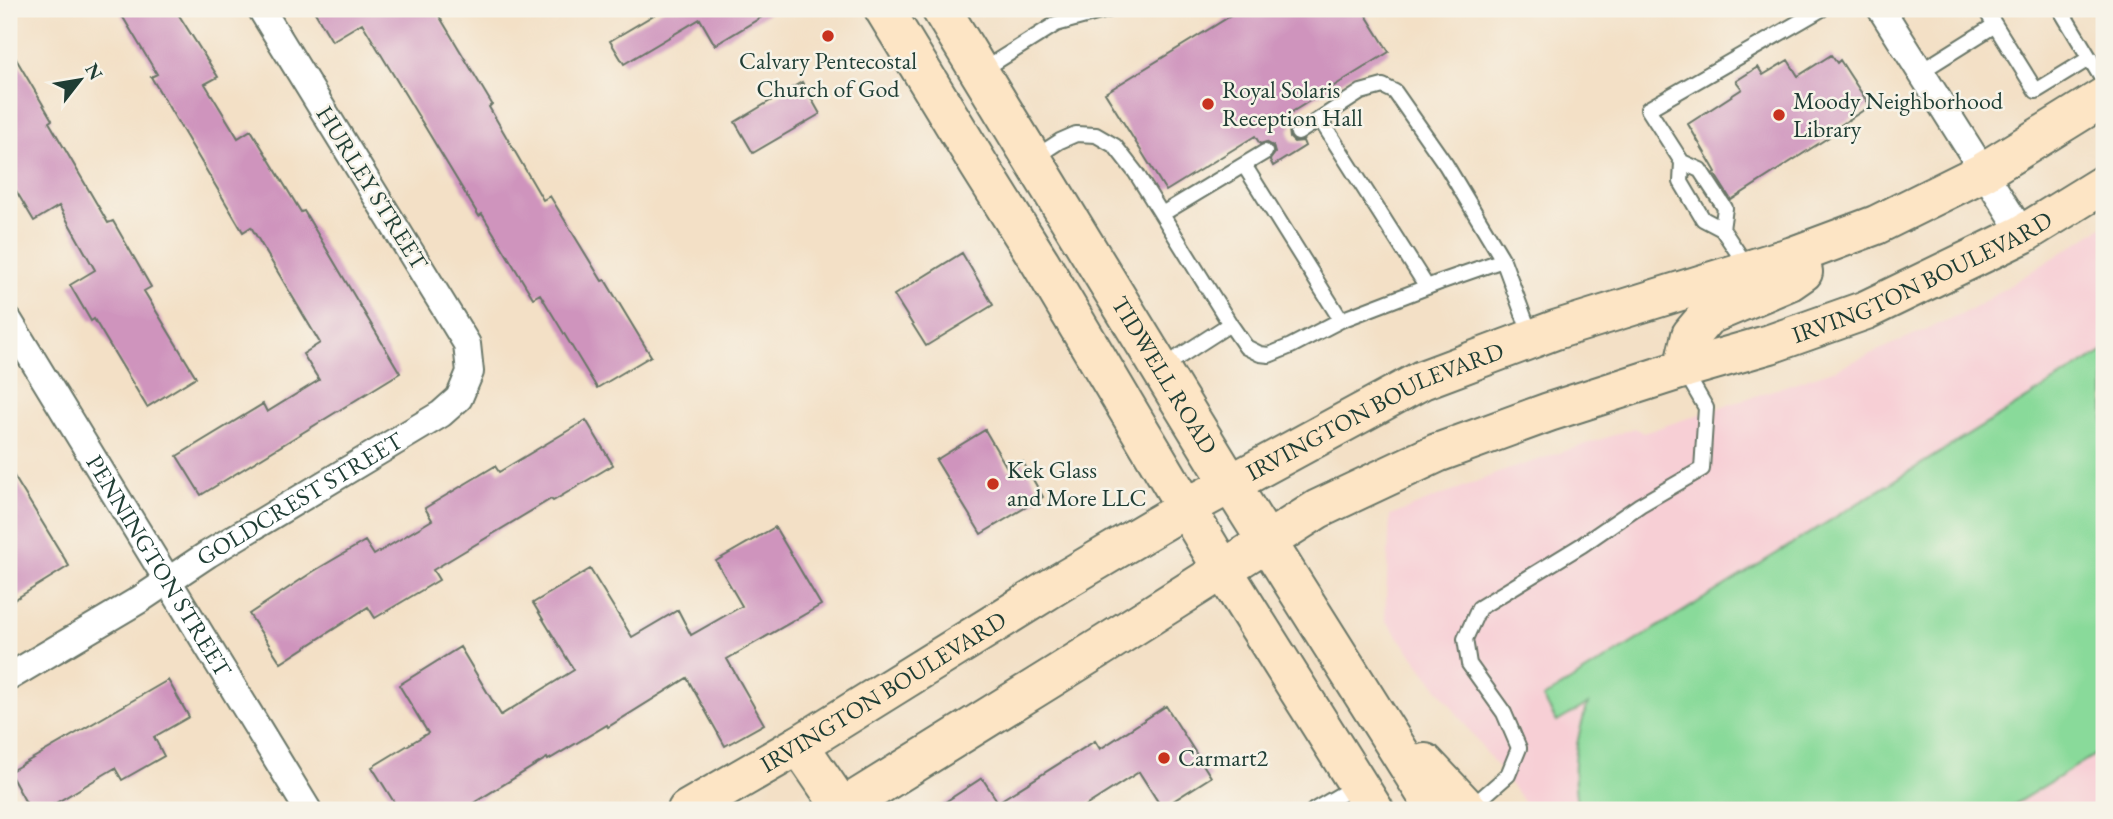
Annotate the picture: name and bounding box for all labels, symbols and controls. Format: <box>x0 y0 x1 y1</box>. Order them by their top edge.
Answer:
marker: Calvary Pentecostal Church of God <box>820 28 836 44</box>
place label: Calvary Pentecostal Church of God <box>739 45 917 104</box>
north arrow <box>46 46 116 116</box>
text: N <box>79 58 109 85</box>
place label: Royal Solaris Reception Hall <box>1222 74 1363 133</box>
place label: Moody Neighborhood Library <box>1793 85 2004 144</box>
marker: Royal Solaris Reception Hall <box>1200 96 1216 112</box>
street label: HURLEY STREET <box>309 100 436 276</box>
marker: Moody Neighborhood Library <box>1771 107 1787 123</box>
street label: IRVINGTON BOULEVARD <box>1788 204 2058 350</box>
street label: TIDWELL ROAD <box>1105 290 1225 460</box>
street label: IRVINGTON BOULEVARD <box>1241 335 1508 487</box>
street label: GOLDCREST STREET <box>190 424 409 572</box>
street label: PENNINGTON STREET <box>79 449 239 683</box>
place label: Kek Glass and More LLC <box>1007 454 1146 513</box>
marker: Kek Glass and More LLC <box>985 476 1001 492</box>
street label: IRVINGTON BOULEVARD <box>754 604 1012 779</box>
place label: Carmart2 <box>1178 742 1268 773</box>
marker: Carmart2 <box>1156 750 1172 766</box>

